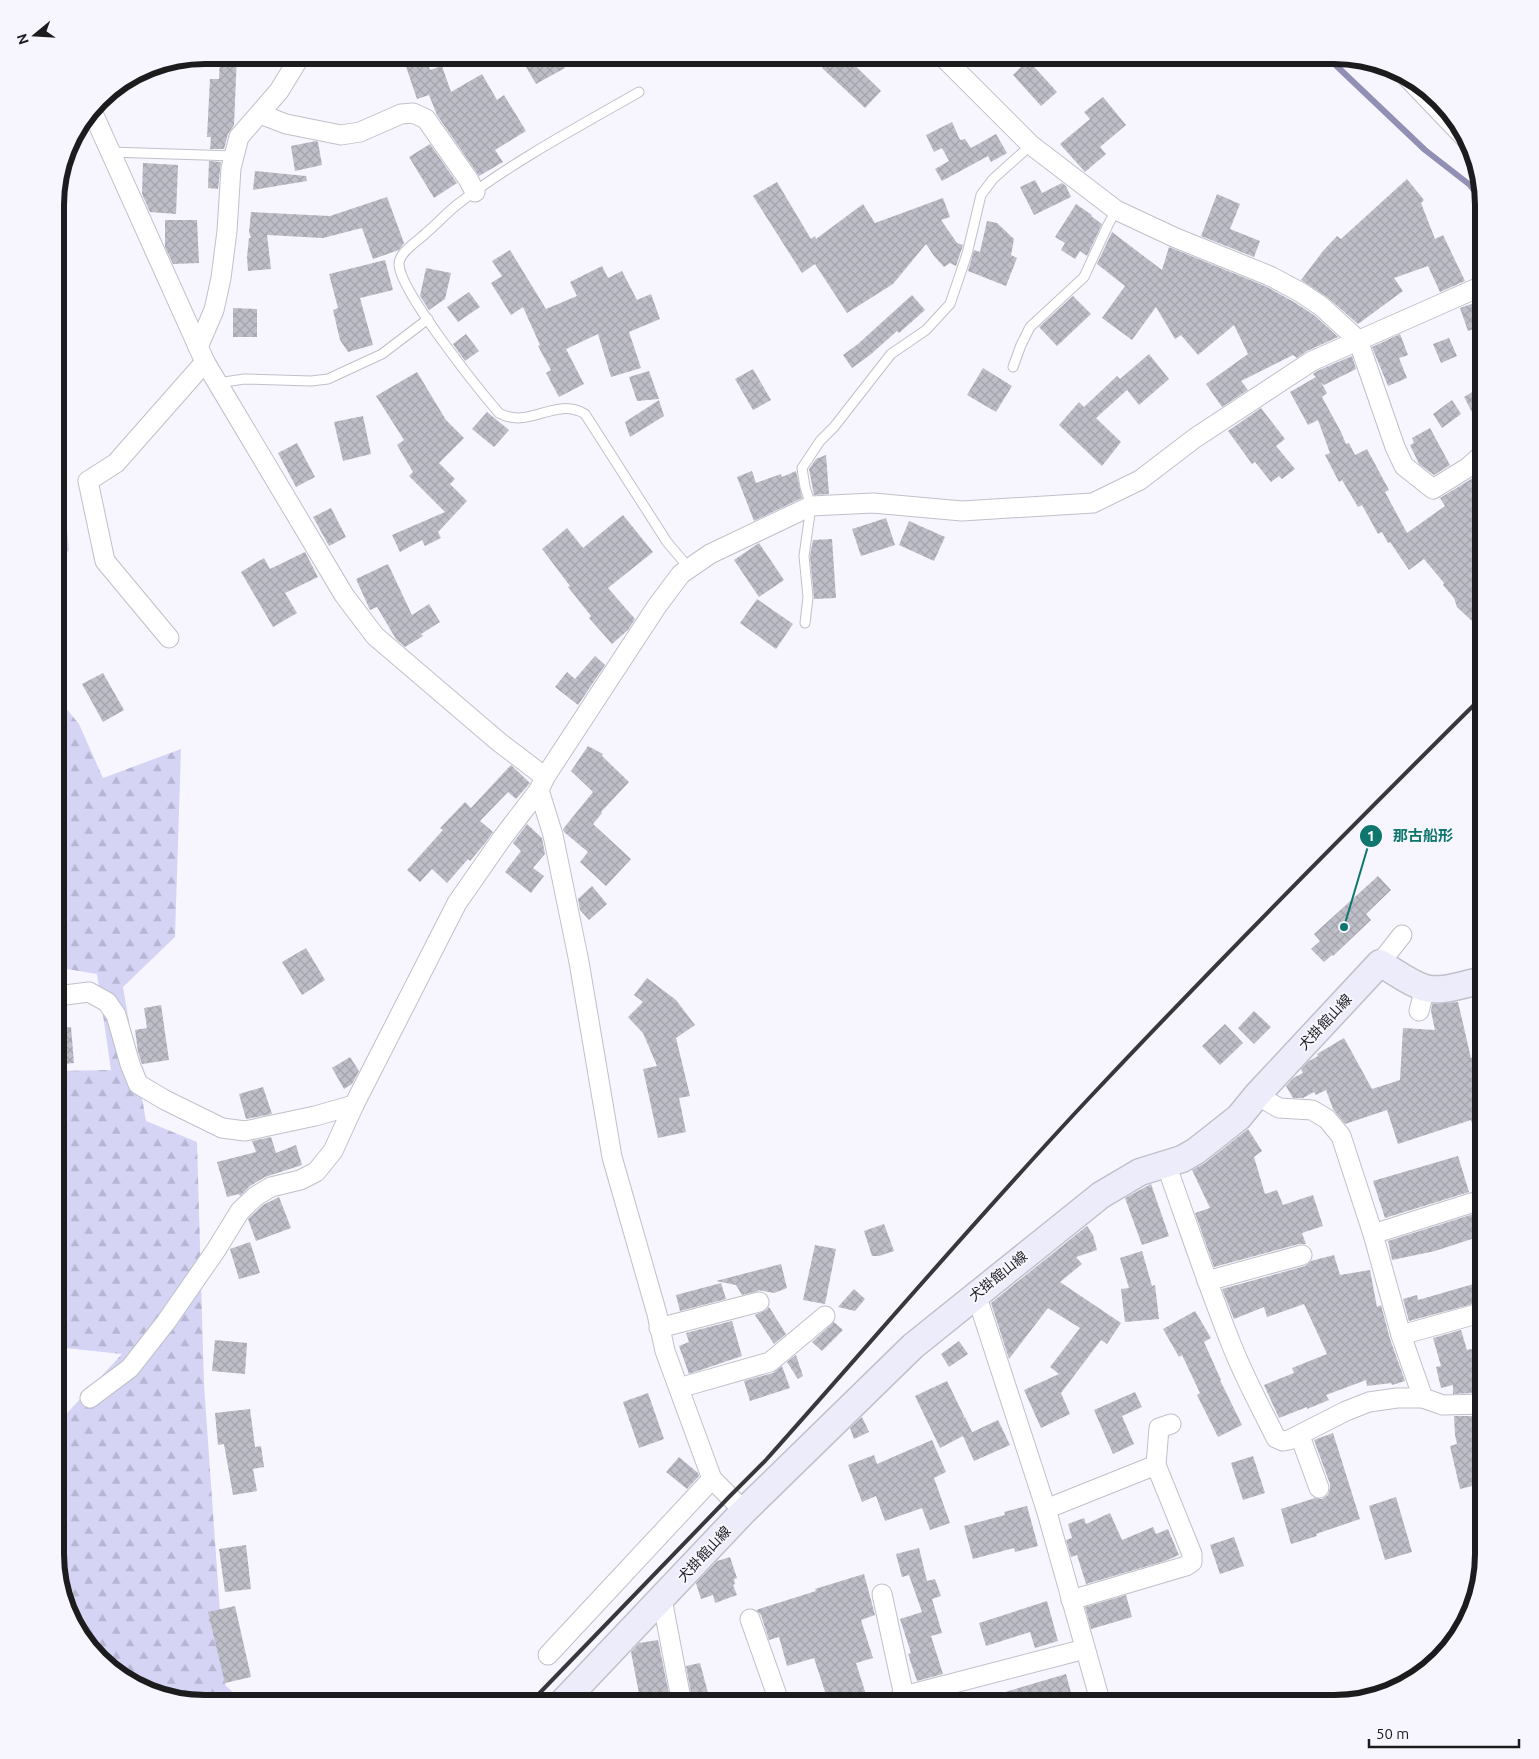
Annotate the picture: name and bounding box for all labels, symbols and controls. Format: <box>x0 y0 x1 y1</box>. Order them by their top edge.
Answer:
north arrow <box>10 10 60 60</box>
text: N <box>13 32 32 46</box>
callout: 那古船形 <box>1358 821 1463 851</box>
text: 1 <box>1367 827 1375 844</box>
text: 那古船形 <box>1393 827 1453 844</box>
street label: 犬掛館山線 <box>1295 991 1355 1053</box>
street label: 犬掛館山線 <box>966 1248 1030 1304</box>
street label: 犬掛館山線 <box>674 1523 734 1585</box>
scale bar <box>1369 1716 1519 1748</box>
text: 50 m <box>1376 1725 1409 1742</box>

